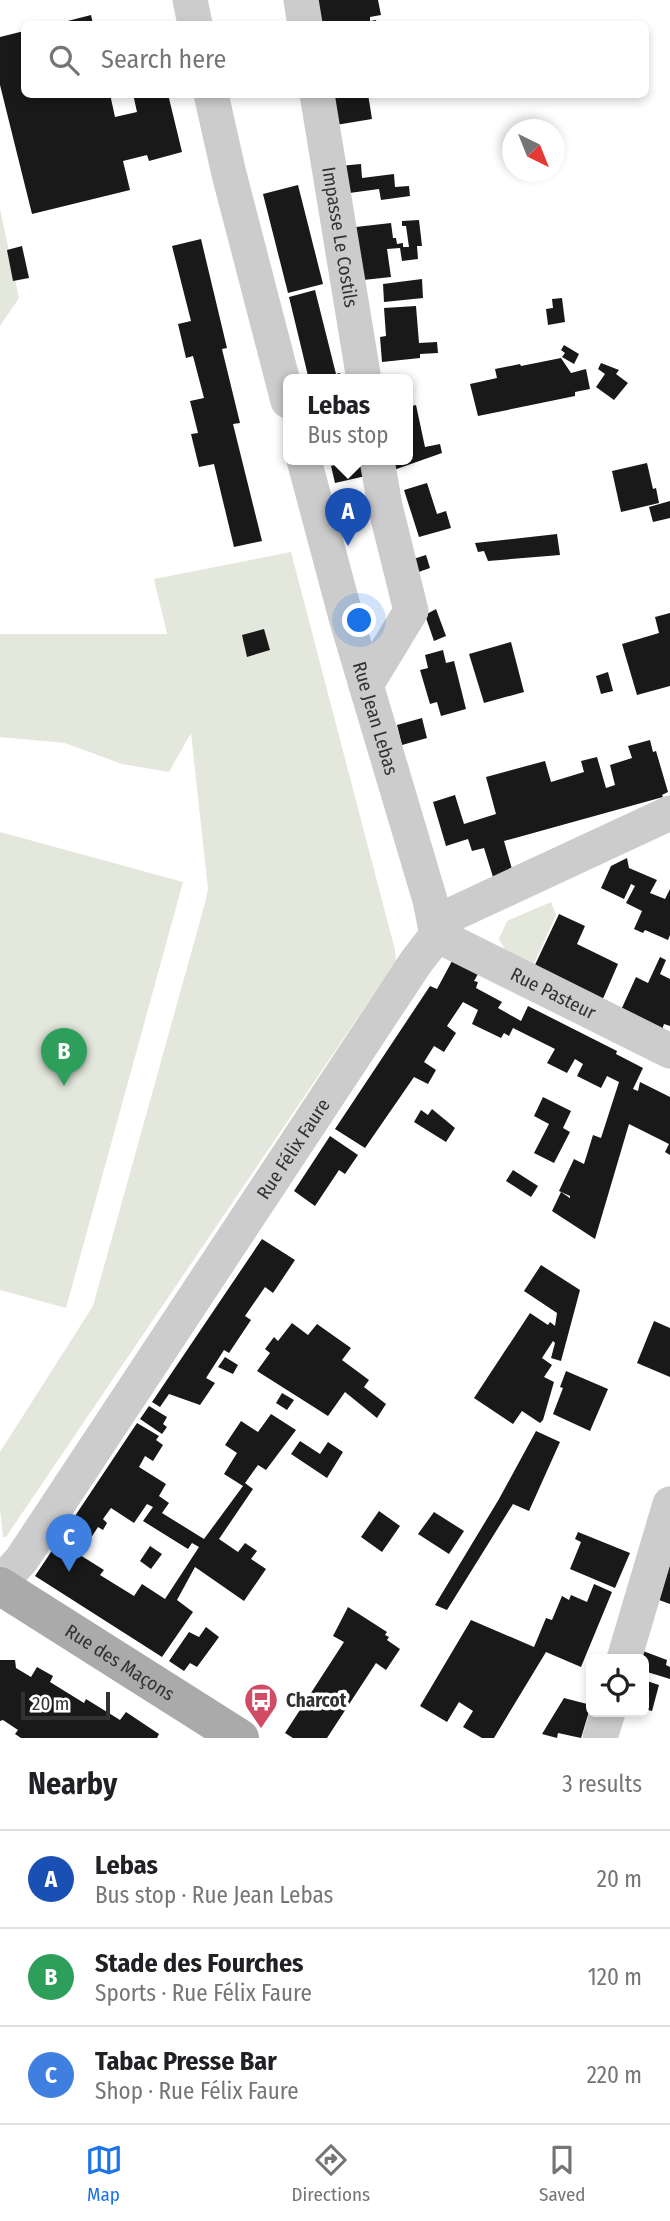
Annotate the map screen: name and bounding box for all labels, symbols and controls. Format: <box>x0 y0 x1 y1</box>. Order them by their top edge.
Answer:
search box <box>21 21 649 98</box>
icon: search <box>45 41 83 79</box>
text: Search here <box>101 44 226 75</box>
north arrow <box>502 119 565 182</box>
street label: Impasse Le Costils <box>318 165 363 309</box>
popup <box>283 374 413 465</box>
text: Lebas <box>307 390 370 421</box>
text: Bus stop <box>307 421 389 449</box>
pin: A <box>325 488 371 546</box>
your location <box>342 603 376 637</box>
street label: Rue Jean Lebas <box>348 659 404 777</box>
street label: Rue Pasteur <box>507 962 600 1024</box>
pin: B <box>41 1028 87 1086</box>
street label: Rue Félix Faure <box>251 1094 334 1203</box>
pin: C <box>46 1514 92 1572</box>
street label: Rue des Maçons <box>61 1619 179 1705</box>
map controls <box>586 1654 649 1717</box>
button: locate <box>586 1654 649 1717</box>
bus stop icon: Charcot <box>242 1681 280 1730</box>
scale bar <box>21 1689 110 1721</box>
place label: Charcot <box>286 1689 347 1712</box>
text: 20 m <box>32 1692 69 1715</box>
text: Nearby <box>28 1766 117 1802</box>
text: 3 results <box>562 1770 642 1798</box>
text: Lebas <box>95 1850 158 1881</box>
text: A <box>45 1865 57 1893</box>
text: 20 m <box>597 1865 642 1893</box>
text: Bus stop · Rue Jean Lebas <box>95 1881 333 1909</box>
text: Stade des Fourches <box>95 1948 303 1979</box>
text: B <box>45 1963 57 1991</box>
text: 120 m <box>588 1963 642 1991</box>
text: Sports · Rue Félix Faure <box>95 1979 312 2007</box>
text: Tabac Presse Bar <box>95 2046 277 2077</box>
text: C <box>45 2061 57 2089</box>
text: 220 m <box>587 2061 642 2089</box>
text: Shop · Rue Félix Faure <box>95 2077 299 2105</box>
tab: Map <box>85 2141 123 2206</box>
tab: Directions <box>292 2141 370 2206</box>
tab: Saved <box>539 2141 585 2206</box>

